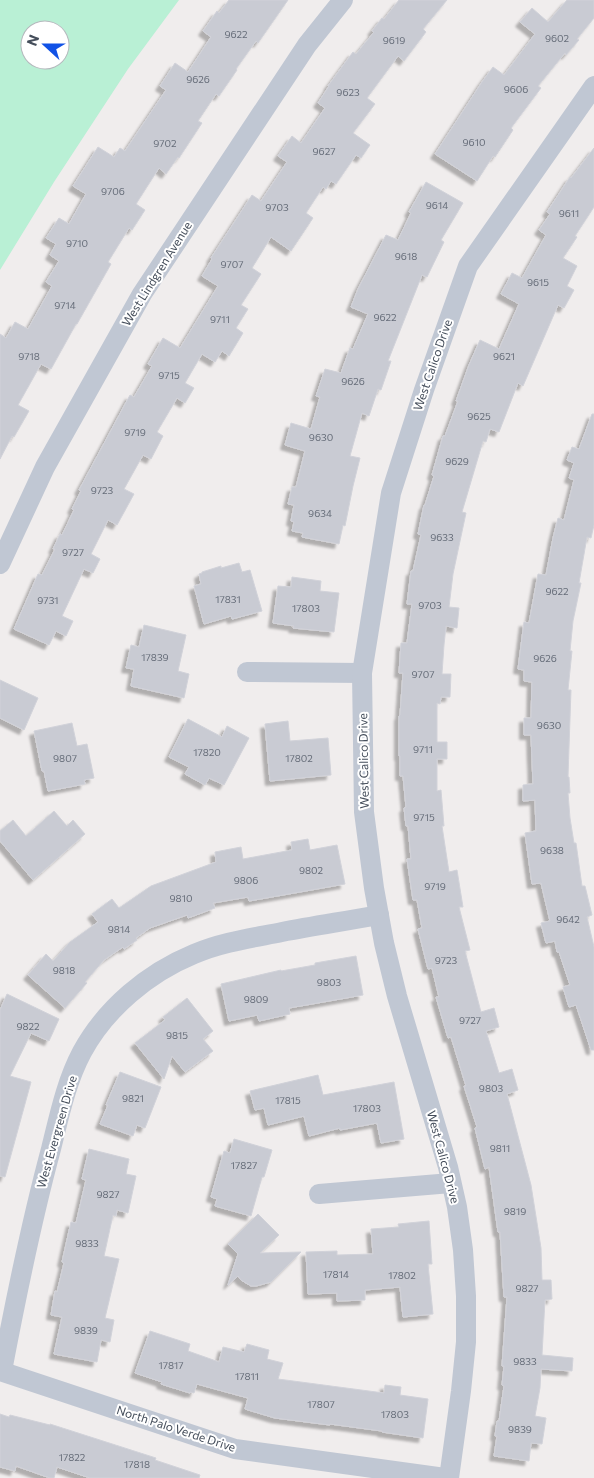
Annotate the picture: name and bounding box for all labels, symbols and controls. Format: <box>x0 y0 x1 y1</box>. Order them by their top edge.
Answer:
north arrow <box>20 20 70 70</box>
house number: 9622 <box>224 28 248 40</box>
text: N <box>23 32 42 48</box>
house number: 9602 <box>545 32 570 44</box>
house number: 9619 <box>383 34 405 46</box>
house number: 9626 <box>186 73 210 85</box>
house number: 9606 <box>504 83 528 95</box>
house number: 9623 <box>336 86 360 98</box>
house number: 9610 <box>463 136 485 148</box>
house number: 9702 <box>153 137 177 149</box>
house number: 9627 <box>313 145 335 157</box>
house number: 9706 <box>101 185 125 197</box>
house number: 9614 <box>426 199 448 211</box>
house number: 9703 <box>265 201 289 213</box>
house number: 9611 <box>559 207 579 219</box>
street label: West Lindgren Avenue <box>118 219 194 328</box>
house number: 9710 <box>66 237 88 249</box>
house number: 9618 <box>395 250 417 262</box>
house number: 9707 <box>220 258 244 270</box>
house number: 9615 <box>527 276 549 288</box>
house number: 9714 <box>54 299 76 311</box>
house number: 9622 <box>373 311 397 323</box>
house number: 9711 <box>210 313 230 325</box>
street label: West Calico Drive <box>410 317 454 412</box>
house number: 9718 <box>18 350 40 362</box>
house number: 9621 <box>493 350 515 362</box>
house number: 9715 <box>158 369 180 381</box>
house number: 9626 <box>341 375 365 387</box>
house number: 9625 <box>467 410 491 422</box>
house number: 9719 <box>124 426 146 438</box>
house number: 9630 <box>309 431 333 443</box>
house number: 9629 <box>445 455 469 467</box>
house number: 9723 <box>91 484 114 496</box>
house number: 9634 <box>308 507 332 519</box>
house number: 9633 <box>430 531 454 543</box>
house number: 9727 <box>62 546 84 558</box>
house number: 9622 <box>545 585 569 597</box>
house number: 17831 <box>215 593 241 605</box>
house number: 9731 <box>37 594 59 606</box>
house number: 9703 <box>418 599 442 611</box>
house number: 17803 <box>292 602 320 614</box>
house number: 17839 <box>141 651 169 663</box>
house number: 9626 <box>533 652 557 664</box>
house number: 9707 <box>411 668 435 680</box>
street label: West Calico Drive <box>355 713 371 809</box>
house number: 9630 <box>537 719 561 731</box>
house number: 9711 <box>413 743 433 755</box>
house number: 17820 <box>193 746 221 758</box>
house number: 9807 <box>53 752 77 764</box>
house number: 17802 <box>285 752 313 764</box>
house number: 9715 <box>413 811 435 823</box>
house number: 9638 <box>540 844 564 856</box>
house number: 9802 <box>299 864 324 876</box>
house number: 9806 <box>234 874 258 886</box>
house number: 9719 <box>424 880 446 892</box>
house number: 9810 <box>170 892 192 904</box>
house number: 9642 <box>556 913 580 925</box>
house number: 9814 <box>108 923 130 935</box>
house number: 9723 <box>435 954 458 966</box>
house number: 9818 <box>53 964 75 976</box>
house number: 9803 <box>317 976 341 988</box>
house number: 9809 <box>244 993 268 1005</box>
house number: 9727 <box>459 1014 481 1026</box>
house number: 9822 <box>16 1020 40 1032</box>
house number: 9815 <box>166 1029 188 1041</box>
street label: West Evergreen Drive <box>33 1074 79 1190</box>
house number: 9803 <box>479 1082 503 1094</box>
house number: 9821 <box>122 1092 144 1104</box>
house number: 17815 <box>275 1094 301 1106</box>
house number: 17803 <box>353 1102 381 1114</box>
street label: West Calico Drive <box>425 1109 463 1205</box>
house number: 9811 <box>490 1142 510 1154</box>
house number: 17827 <box>231 1159 257 1171</box>
house number: 9827 <box>97 1188 119 1200</box>
house number: 9819 <box>504 1205 526 1217</box>
house number: 9833 <box>75 1237 99 1249</box>
house number: 17814 <box>323 1268 349 1280</box>
house number: 17802 <box>388 1269 416 1281</box>
house number: 9827 <box>516 1282 538 1294</box>
house number: 9839 <box>74 1324 98 1336</box>
house number: 9833 <box>513 1355 537 1367</box>
house number: 17817 <box>158 1359 184 1371</box>
house number: 17811 <box>235 1370 259 1382</box>
house number: 17807 <box>307 1398 335 1410</box>
street label: North Palo Verde Drive <box>115 1402 238 1454</box>
house number: 17803 <box>381 1408 409 1420</box>
house number: 9839 <box>508 1423 532 1435</box>
house number: 17822 <box>59 1451 86 1463</box>
house number: 17818 <box>124 1458 150 1470</box>

